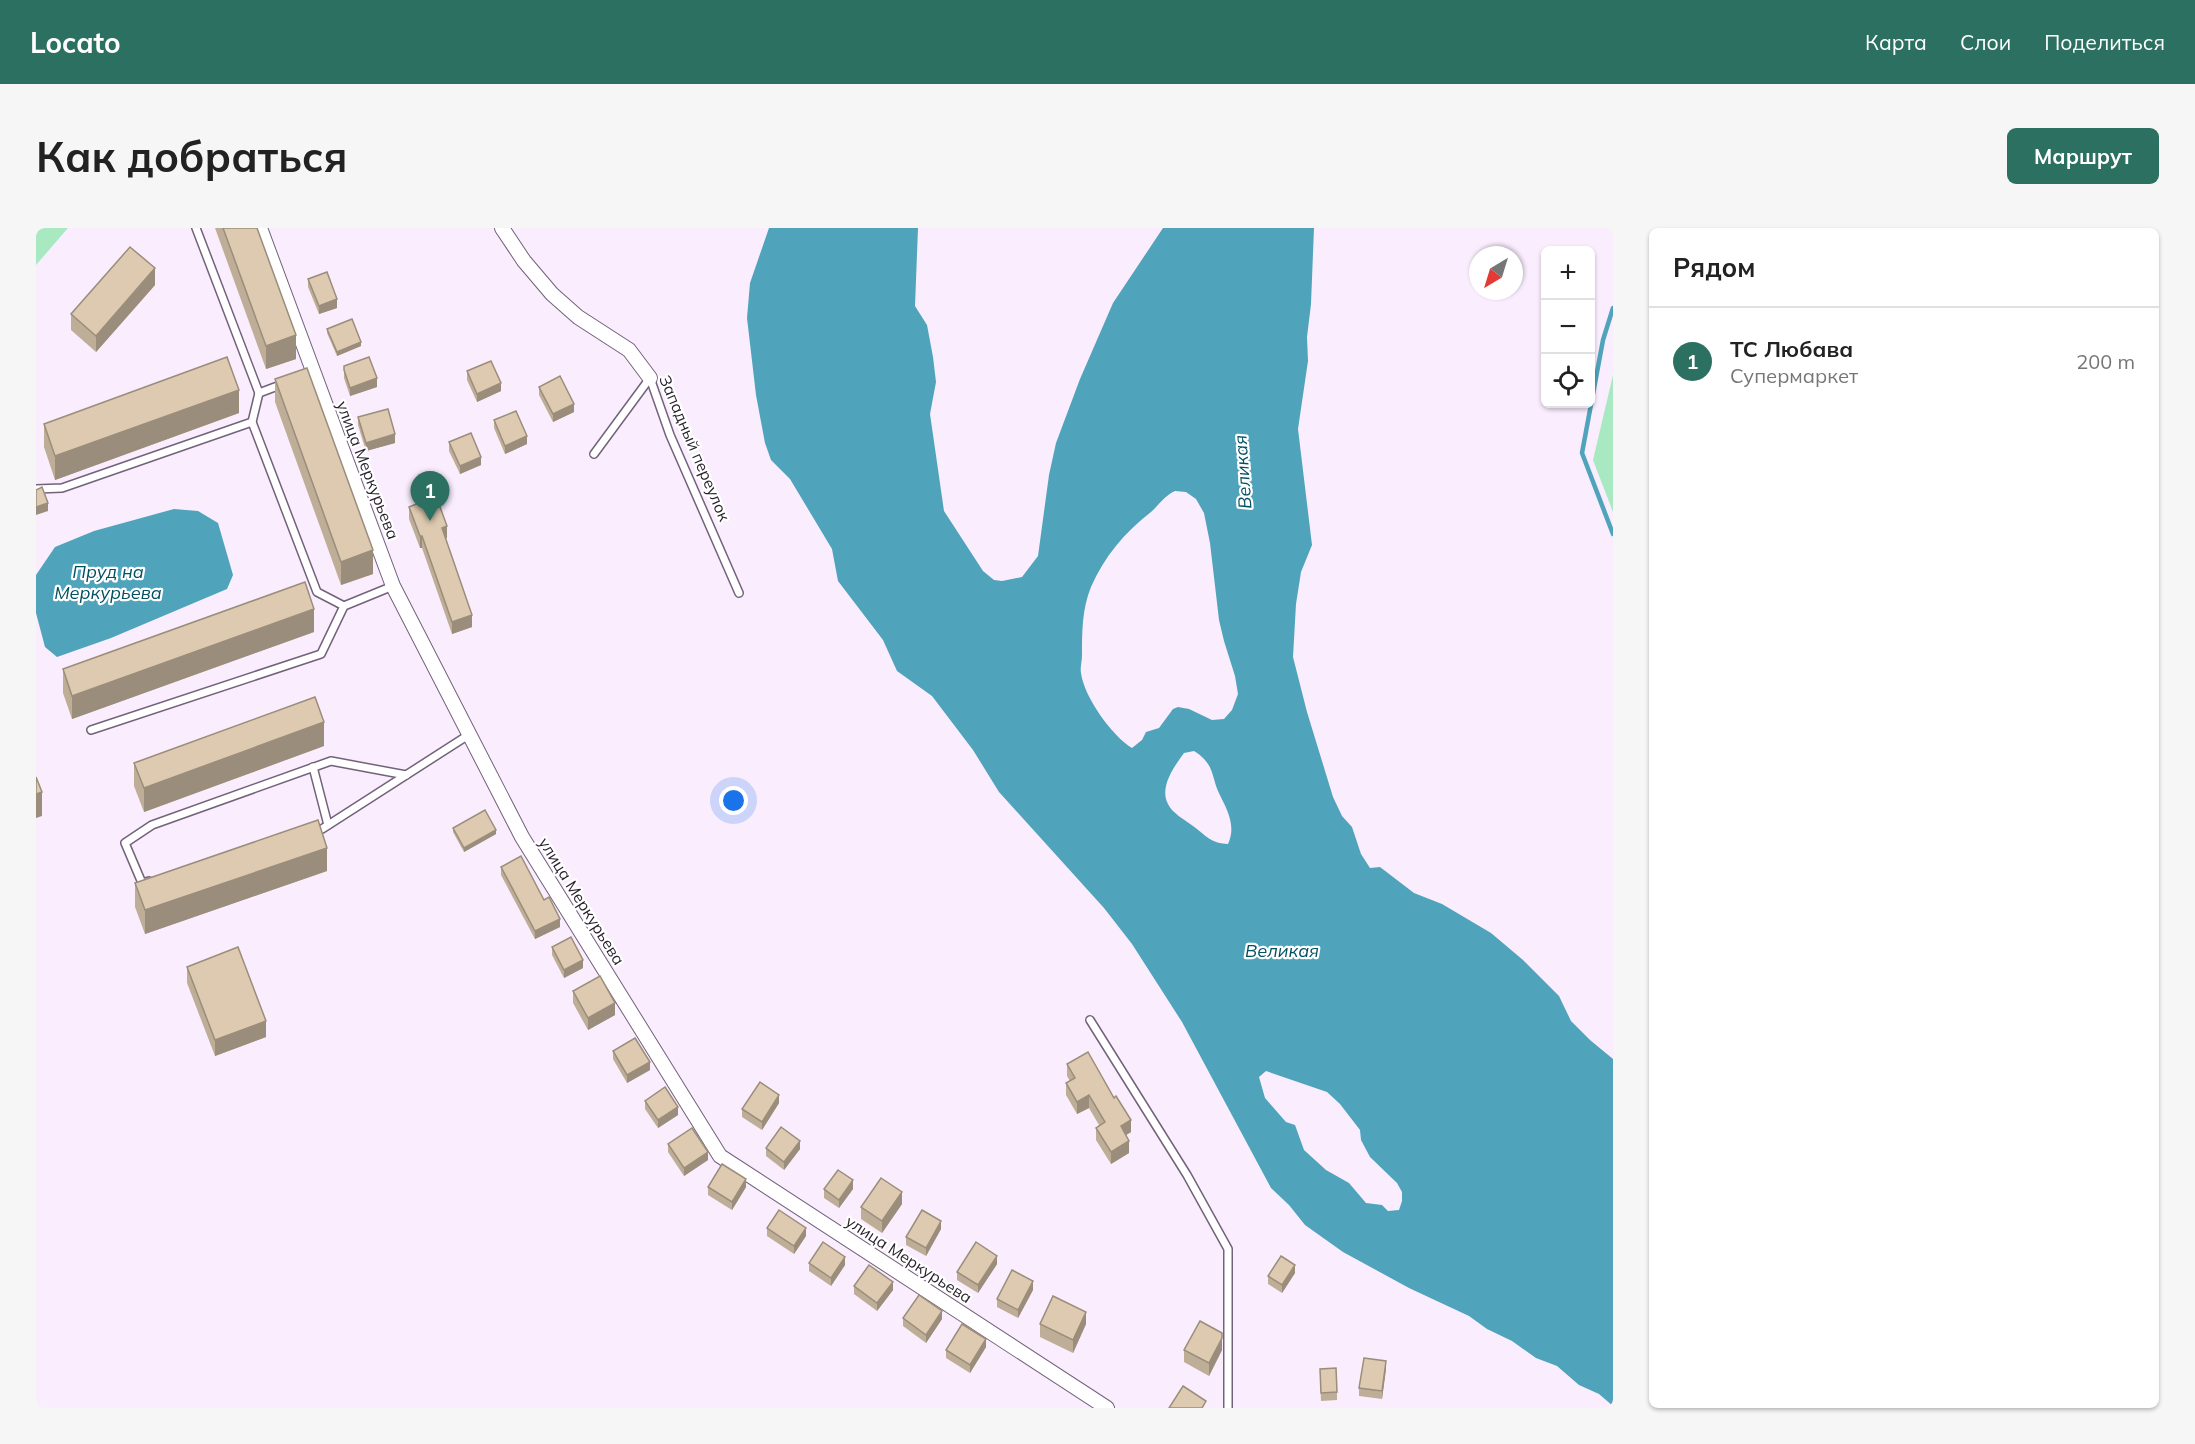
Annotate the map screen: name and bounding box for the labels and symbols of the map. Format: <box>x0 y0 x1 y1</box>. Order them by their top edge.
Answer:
north arrow <box>1469 246 1523 300</box>
street label: Западный переулок <box>655 372 735 524</box>
street label: улица Меркурьева <box>332 398 404 542</box>
water label: Великая <box>1228 434 1257 510</box>
pin: 1 <box>410 472 450 521</box>
water label: Пруд на Меркурьева <box>54 560 162 604</box>
your location <box>719 786 748 815</box>
street label: улица Меркурьева <box>535 834 629 968</box>
water label: Великая <box>1245 939 1319 962</box>
street label: улица Меркурьева <box>842 1211 976 1307</box>

